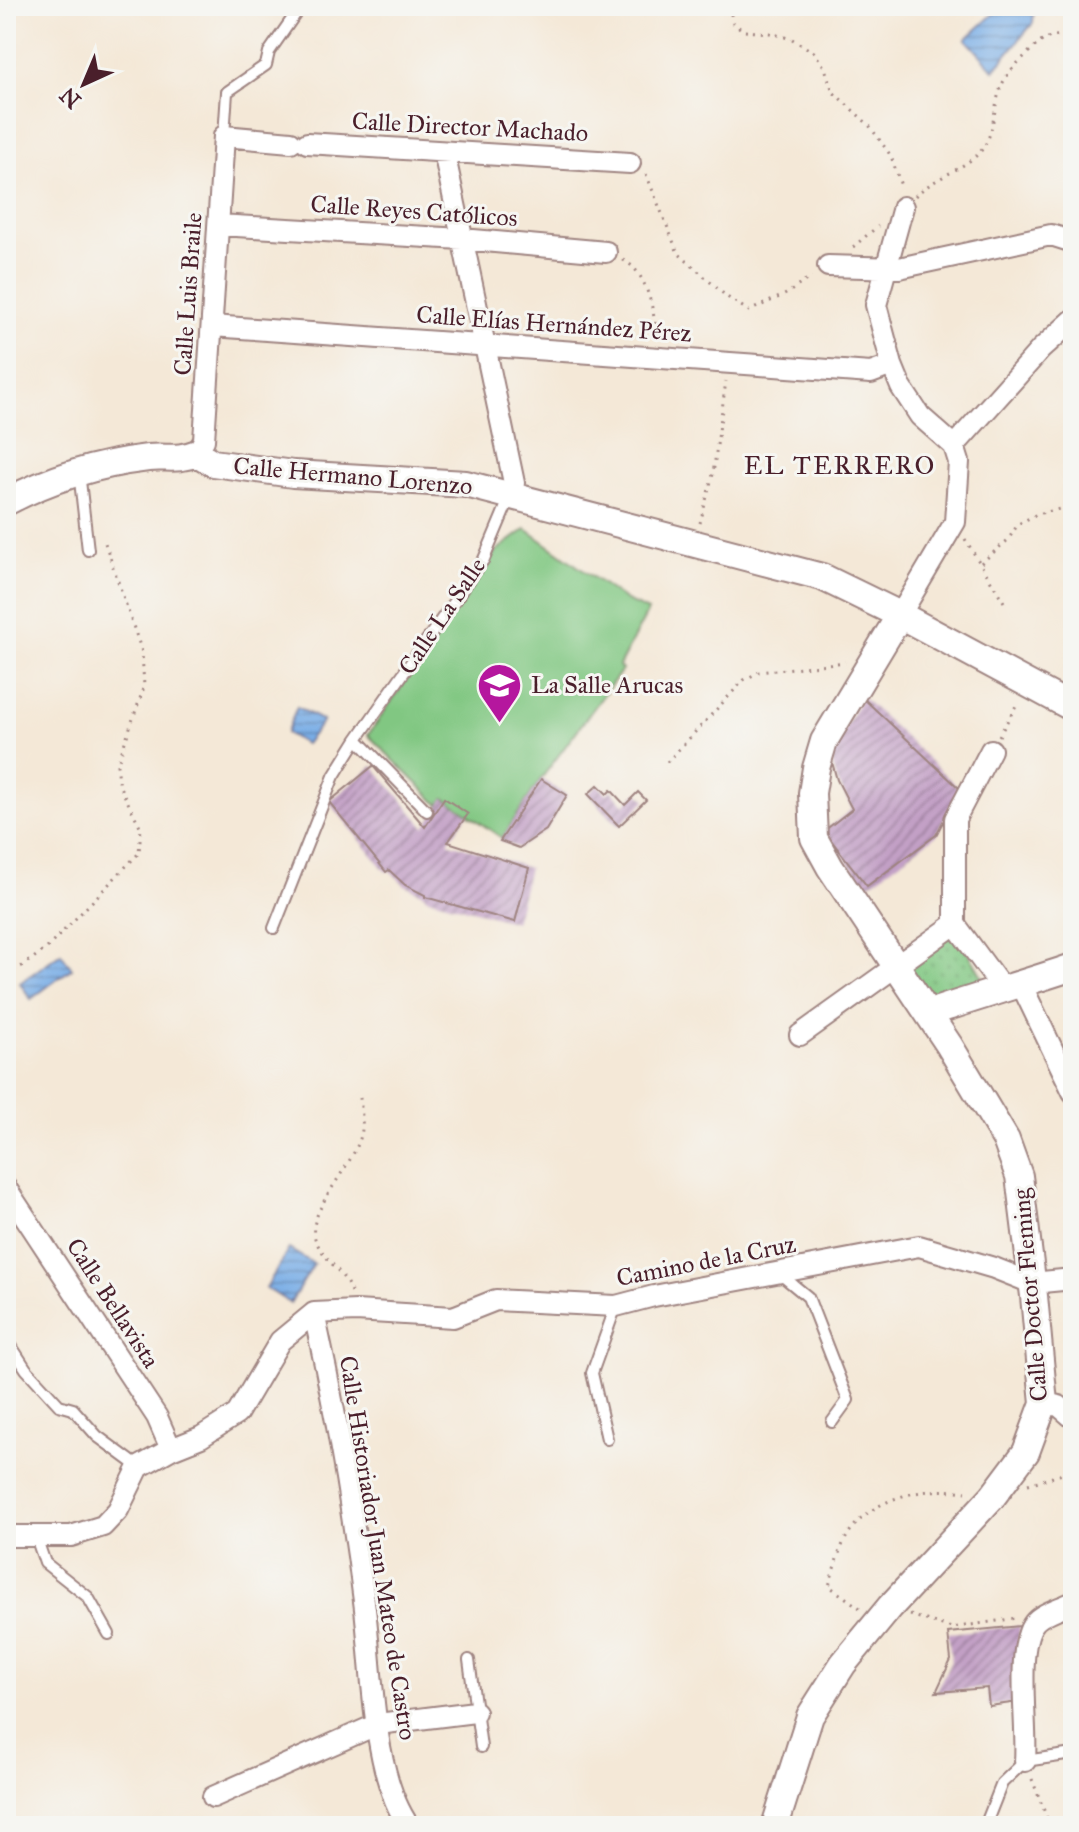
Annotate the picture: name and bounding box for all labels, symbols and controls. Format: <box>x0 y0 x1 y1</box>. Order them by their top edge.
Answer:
north arrow <box>44 44 124 124</box>
text: N <box>54 82 87 114</box>
street label: Calle Director Machado <box>351 106 589 148</box>
street label: Calle Reyes Católicos <box>310 189 518 233</box>
street label: Calle Luis Braile <box>167 211 209 377</box>
street label: Calle Elías Hernández Pérez <box>415 299 693 349</box>
district label: EL TERRERO <box>744 449 936 481</box>
street label: Calle Hermano Lorenzo <box>232 451 474 501</box>
street label: Calle La Salle <box>392 552 492 680</box>
school or university icon: La Salle Arucas <box>476 661 524 724</box>
place label: La Salle Arucas <box>531 670 683 700</box>
street label: Calle Doctor Fleming <box>1006 1186 1054 1403</box>
street label: Camino de la Cruz <box>614 1229 798 1293</box>
street label: Calle Bellavista <box>60 1232 167 1374</box>
street label: Calle Historiador Juan Mateo de Castro <box>333 1354 423 1742</box>

